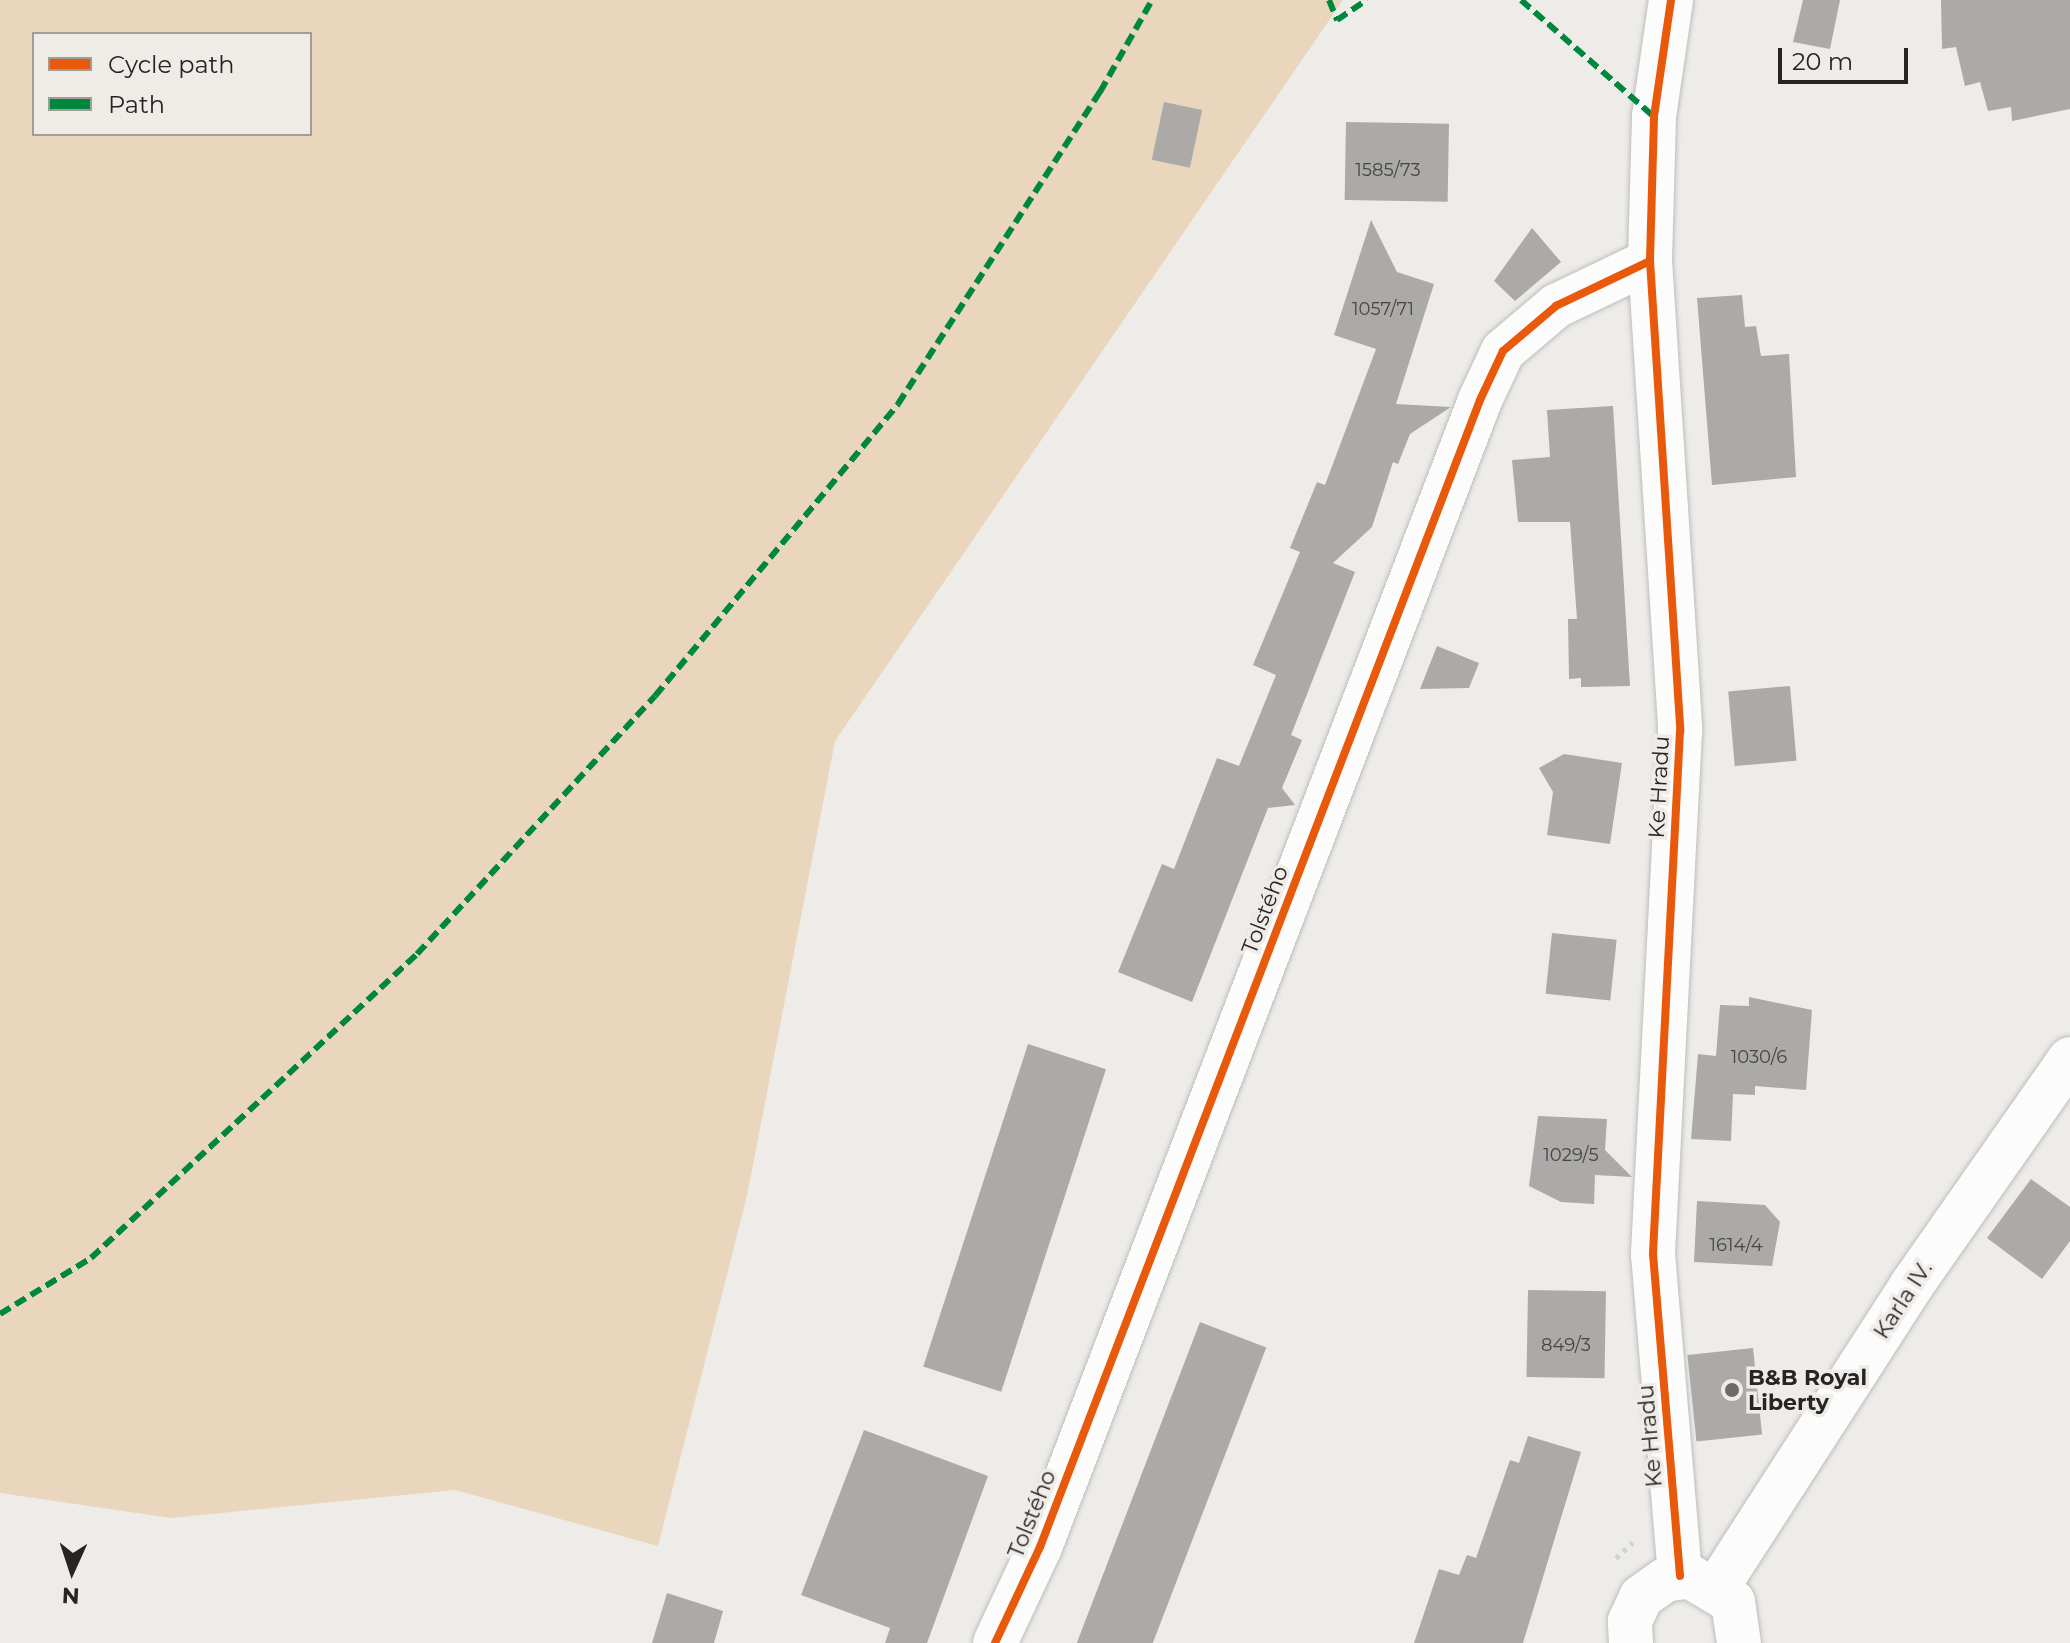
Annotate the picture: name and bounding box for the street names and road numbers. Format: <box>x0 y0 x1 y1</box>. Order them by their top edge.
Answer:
street label: Ke Hradu <box>1643 735 1675 839</box>
street label: Tolstého <box>1236 862 1294 958</box>
street label: Karla IV. <box>1868 1256 1938 1344</box>
street label: Ke Hradu <box>1632 1384 1668 1488</box>
street label: Tolstého <box>1002 1466 1062 1562</box>

